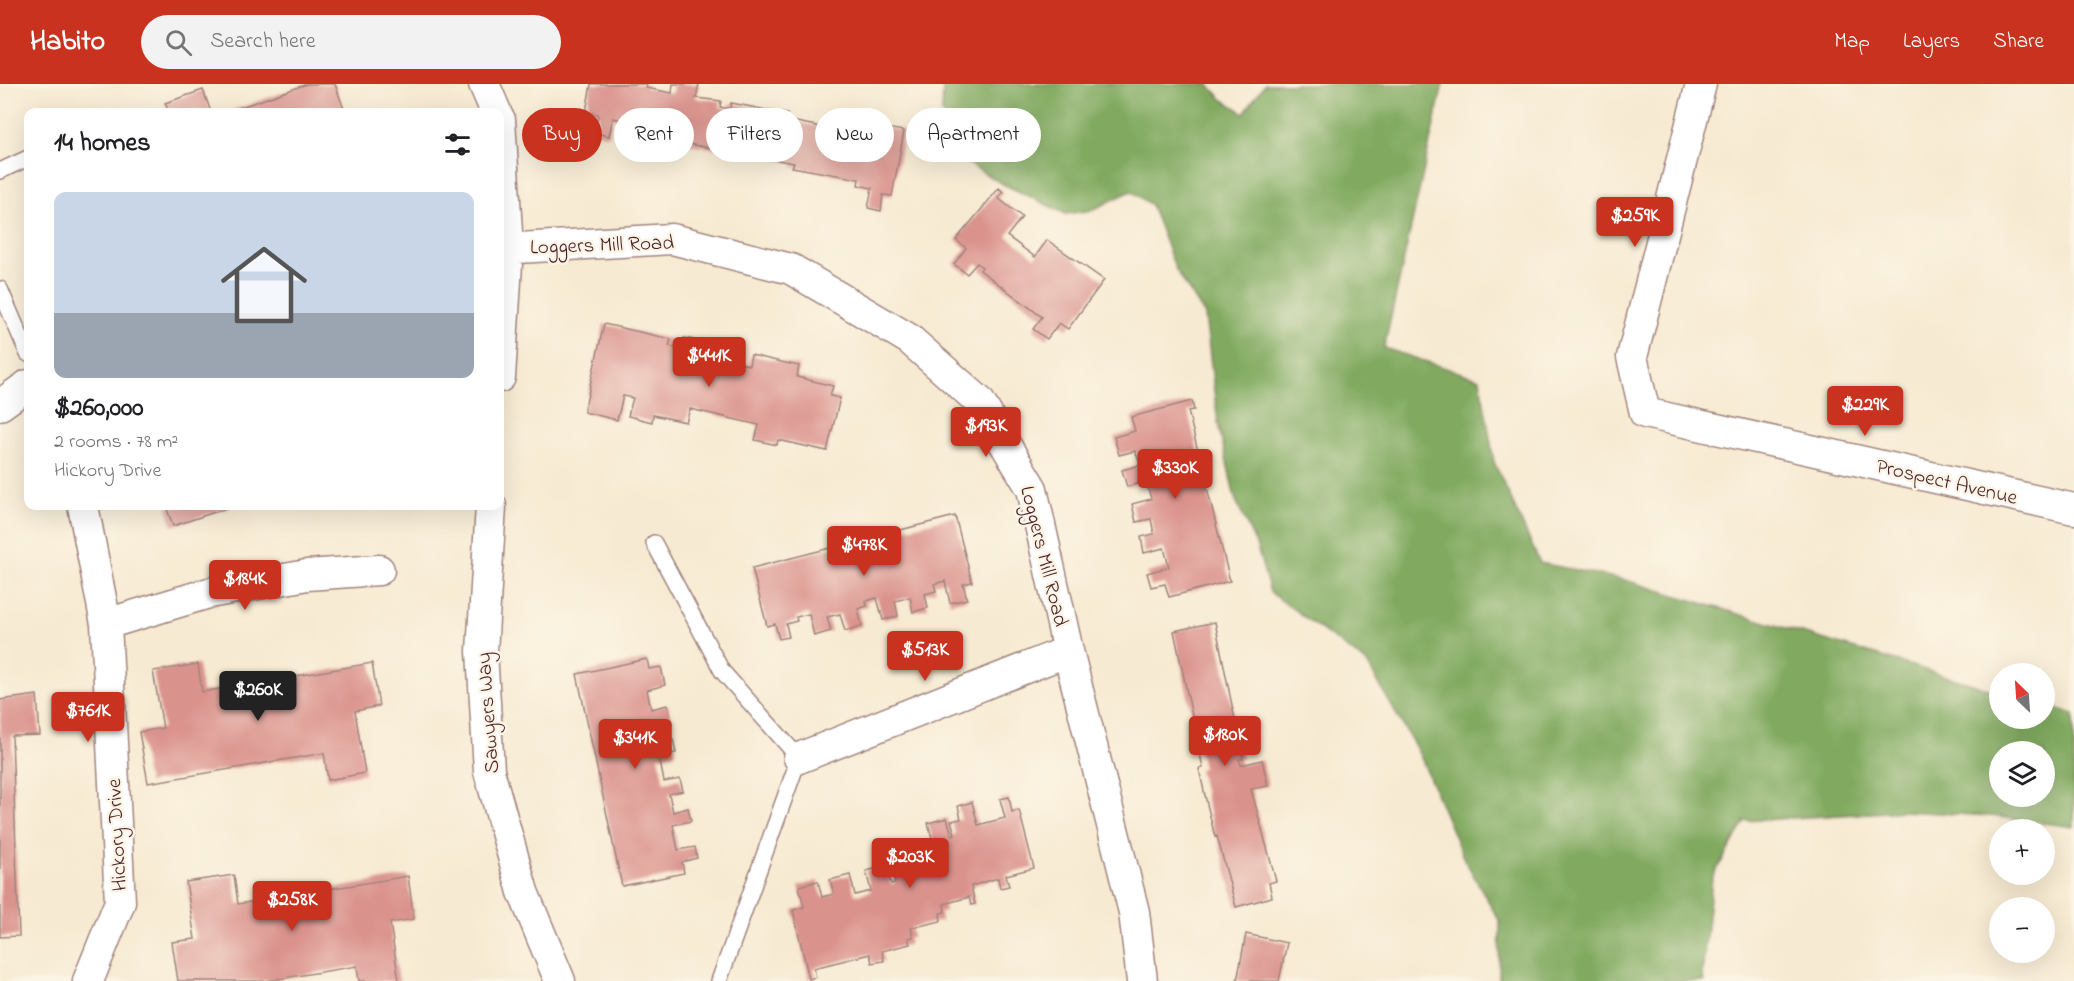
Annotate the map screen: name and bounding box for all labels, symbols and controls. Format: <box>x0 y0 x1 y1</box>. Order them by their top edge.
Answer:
search box <box>141 15 561 69</box>
text: Habito <box>30 22 105 63</box>
icon: search <box>162 26 195 59</box>
text: Search here <box>210 26 316 58</box>
text: Map <box>1834 27 1870 57</box>
text: Layers <box>1903 27 1960 57</box>
text: Share <box>1993 27 2044 57</box>
chip: Buy <box>522 108 602 162</box>
chip: Rent <box>614 108 694 162</box>
chip: Filters <box>706 108 803 162</box>
chip: New <box>815 108 894 162</box>
chip: Apartment <box>906 108 1041 162</box>
text: 14 homes <box>54 125 150 163</box>
icon: filters <box>441 128 474 161</box>
pin: $259K <box>1593 197 1677 248</box>
text: $259K <box>1610 202 1660 231</box>
street label: Loggers Mill Road <box>530 228 675 266</box>
icon: home <box>210 231 318 339</box>
pin: $441K <box>667 337 751 388</box>
text: $441K <box>687 342 731 371</box>
pin: $229K <box>1823 386 1907 437</box>
text: $260,000 <box>54 390 144 428</box>
text: $229K <box>1841 391 1889 420</box>
pin: $193K <box>944 407 1028 458</box>
text: $193K <box>965 412 1007 441</box>
text: 2 rooms · 78 m² <box>54 428 178 457</box>
pin: $330K <box>1133 449 1217 500</box>
street label: Prospect Avenue <box>1873 452 2021 514</box>
text: $330K <box>1152 454 1198 483</box>
text: Hickory Drive <box>54 457 161 486</box>
street label: Loggers Mill Road <box>1009 483 1075 631</box>
pin: $478K <box>822 526 906 577</box>
text: $478K <box>841 531 887 560</box>
pin: $184K <box>203 560 287 611</box>
text: $184K <box>223 565 267 594</box>
pin: $513K <box>883 631 967 682</box>
text: $513K <box>901 636 949 665</box>
street label: Sawyers Way <box>470 651 510 774</box>
north arrow <box>1989 663 2055 729</box>
map controls <box>1989 663 2055 963</box>
pin: $260K <box>216 671 300 722</box>
text: $260K <box>233 676 283 705</box>
pin: $761K <box>46 692 130 743</box>
text: $761K <box>65 697 111 726</box>
pin: $180K <box>1183 716 1267 767</box>
pin: $341K <box>593 719 677 770</box>
text: $180K <box>1203 721 1247 750</box>
text: $341K <box>613 724 657 753</box>
button: layers <box>1989 741 2055 807</box>
street label: Hickory Drive <box>100 777 138 892</box>
button: + <box>1989 819 2055 885</box>
pin: $203K <box>868 838 952 889</box>
text: $203K <box>886 843 934 872</box>
pin: $258K <box>250 881 334 932</box>
text: $258K <box>267 886 317 915</box>
button: − <box>1989 897 2055 963</box>

